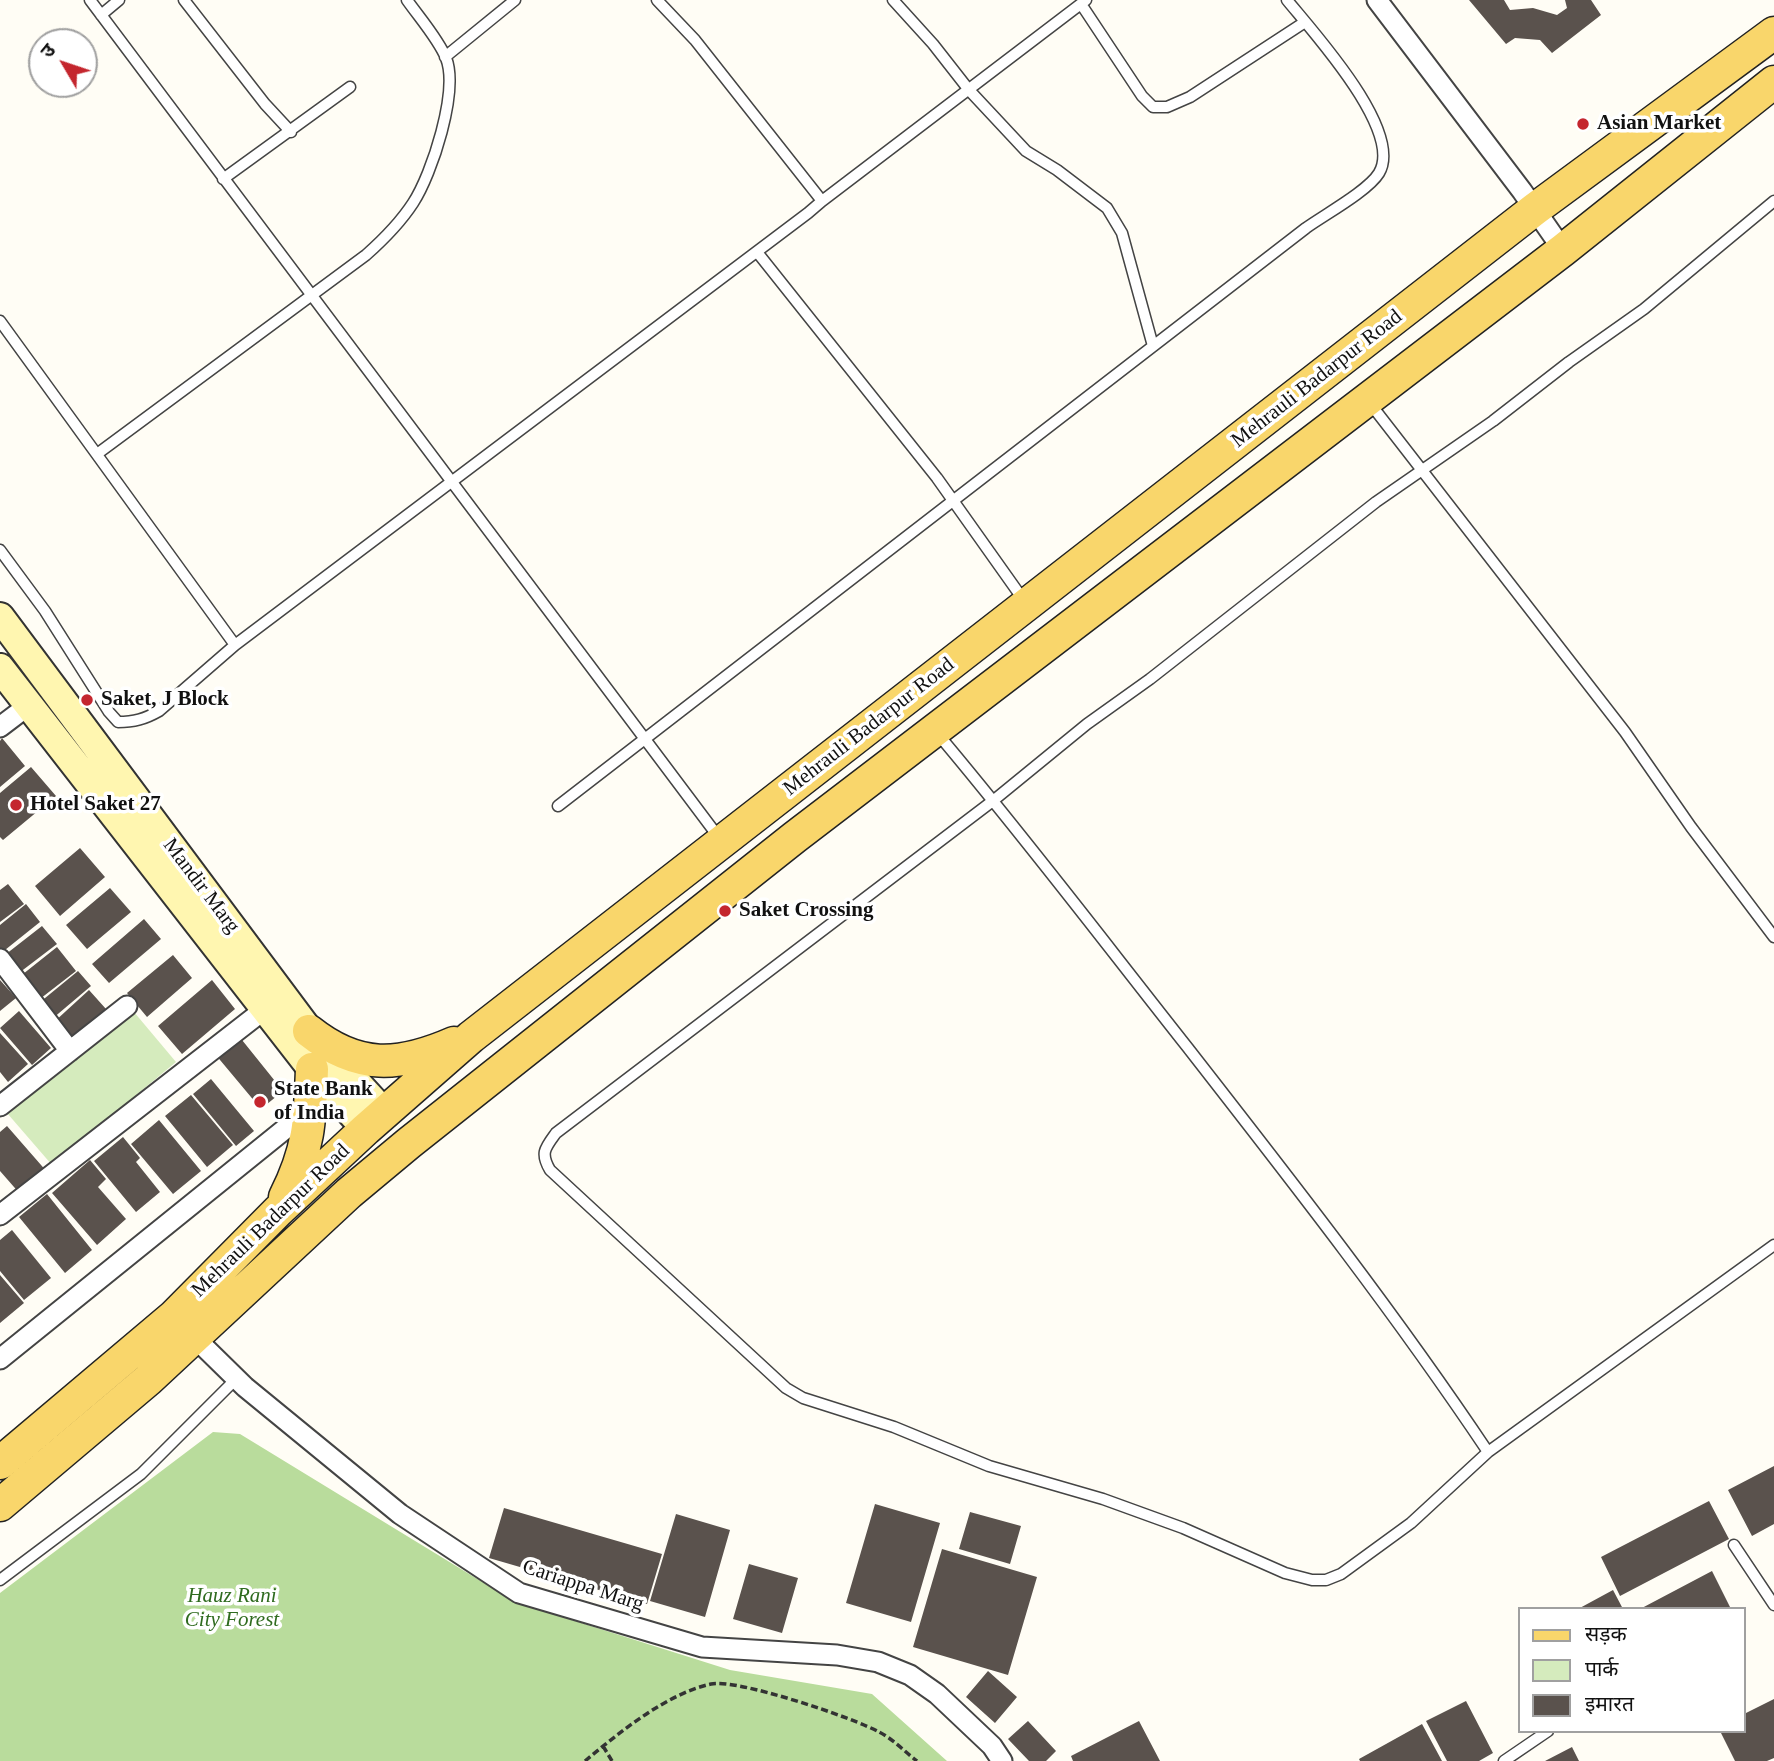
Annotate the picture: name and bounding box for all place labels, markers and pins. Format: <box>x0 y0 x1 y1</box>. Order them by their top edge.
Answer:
place label: Asian Market <box>1597 111 1721 137</box>
marker: Asian Market <box>1575 116 1591 132</box>
place label: Saket, J Block <box>101 687 229 713</box>
marker: Saket, J Block <box>79 692 95 708</box>
place label: Hotel Saket 27 <box>30 792 161 818</box>
marker: Hotel Saket 27 <box>8 797 24 813</box>
place label: Saket Crossing <box>739 898 873 924</box>
marker: Saket Crossing <box>717 903 733 919</box>
place label: State Bank of India <box>274 1077 373 1127</box>
marker: State Bank of India <box>252 1094 268 1110</box>

